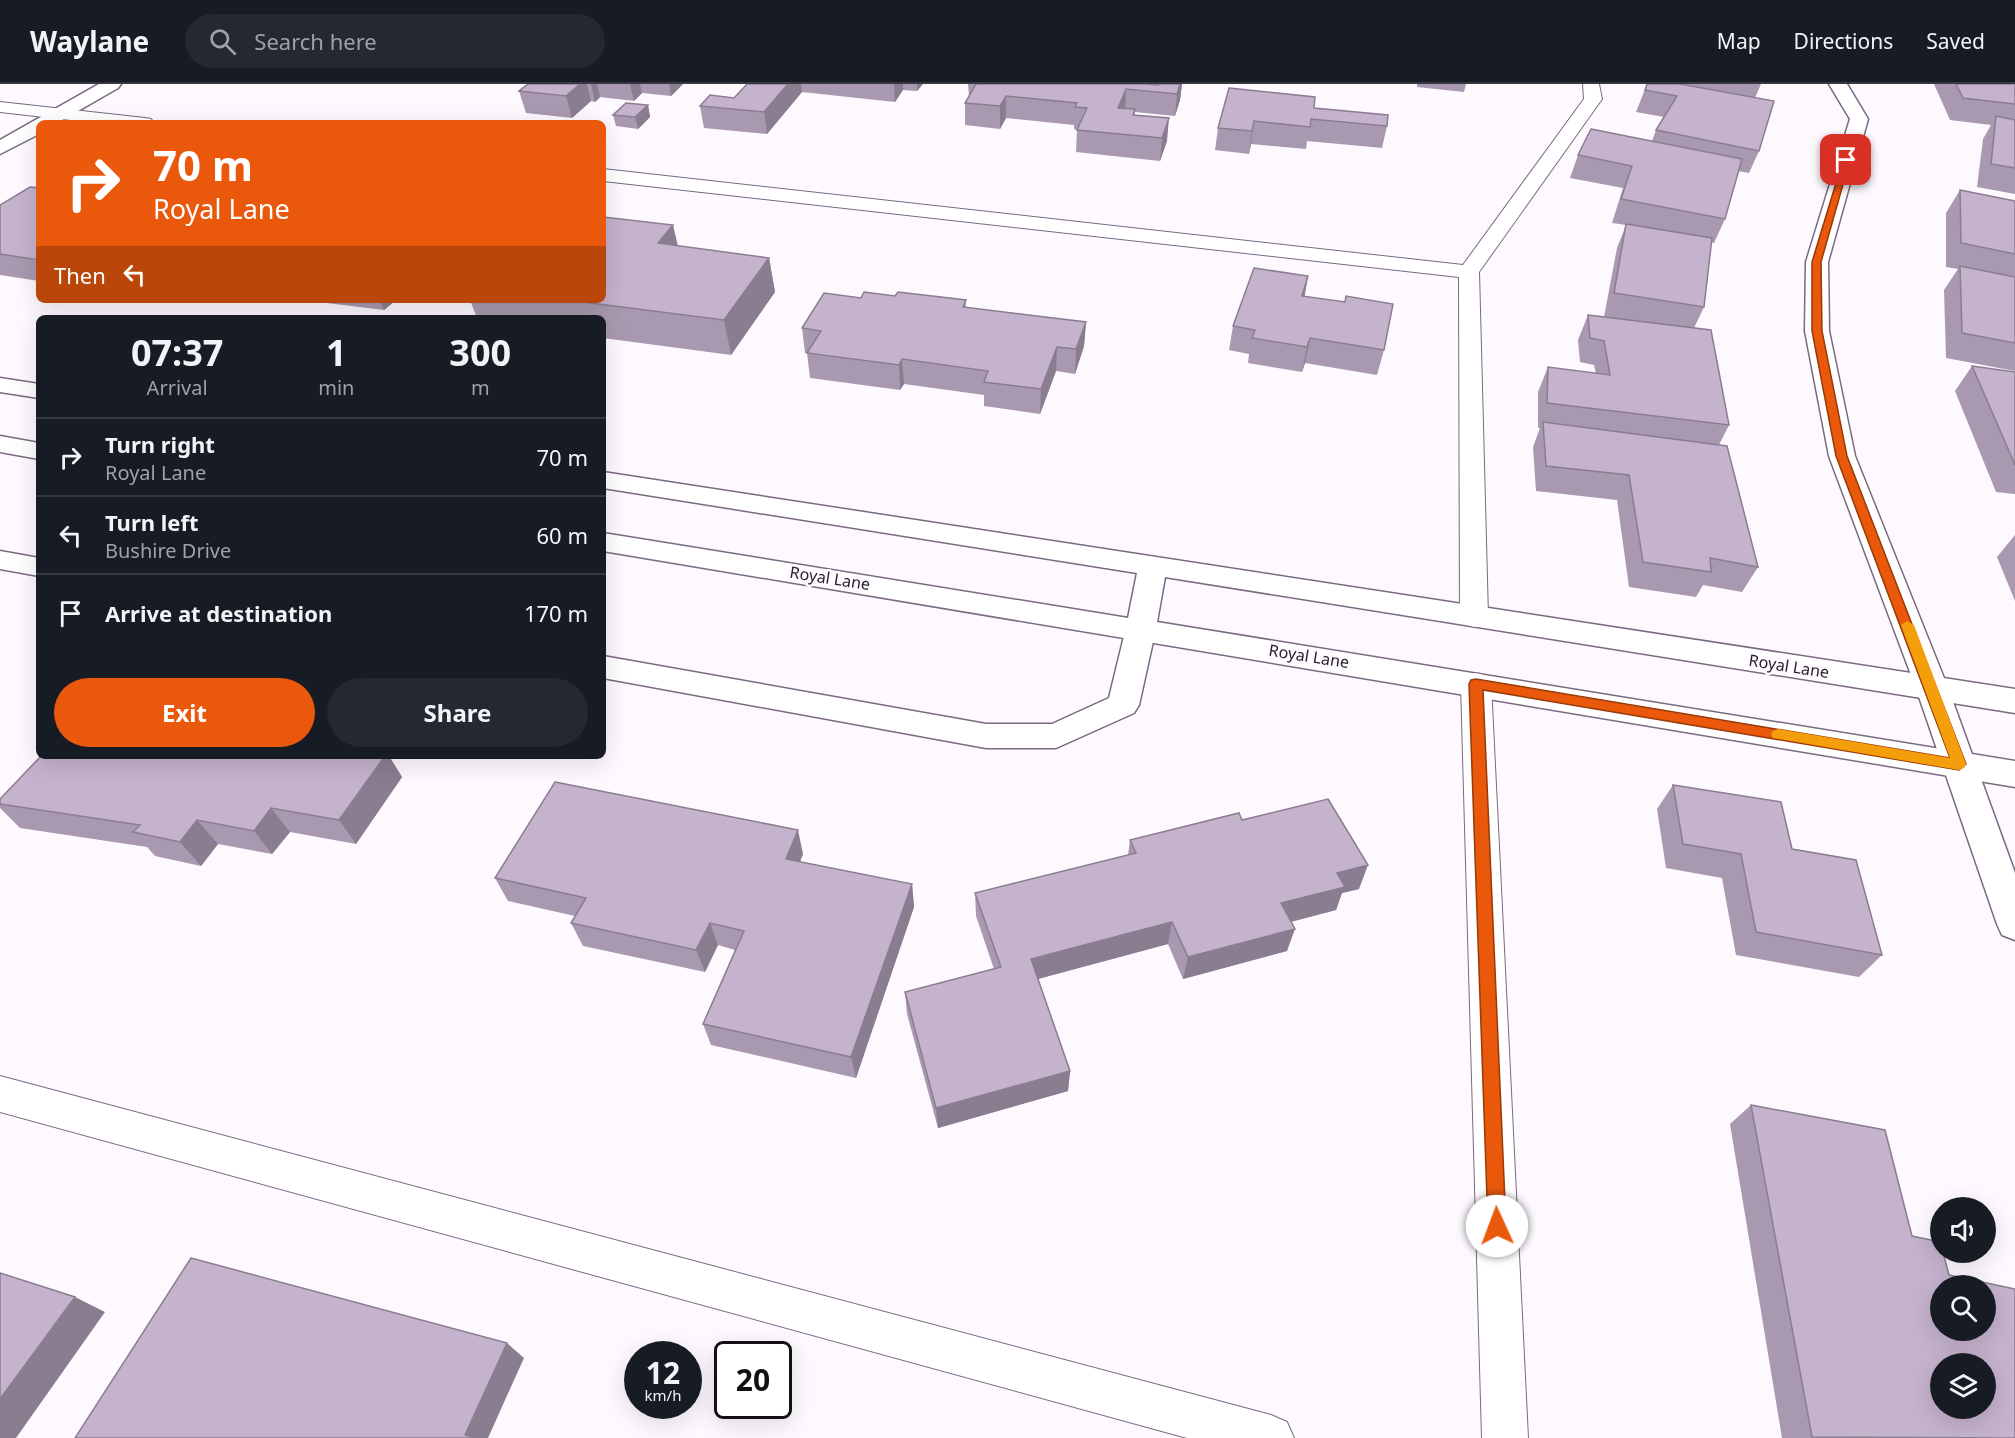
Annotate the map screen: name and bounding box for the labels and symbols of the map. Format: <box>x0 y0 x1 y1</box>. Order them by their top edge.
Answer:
pin <box>1820 134 1871 185</box>
street label: Royal Lane <box>788 561 872 595</box>
street label: Royal Lane <box>1267 639 1351 673</box>
street label: Royal Lane <box>1747 649 1831 683</box>
position arrow <box>1465 1194 1529 1258</box>
speed limit sign: 20 <box>714 1341 792 1419</box>

